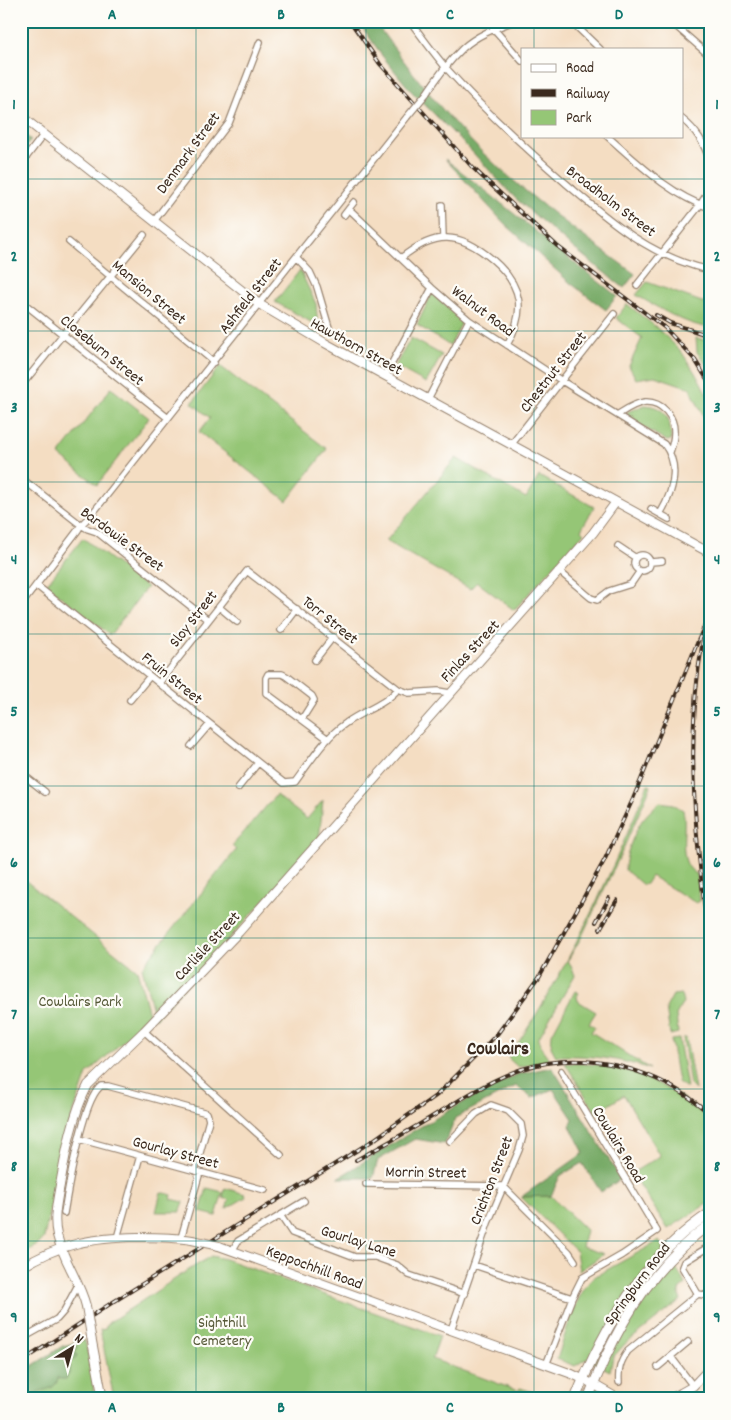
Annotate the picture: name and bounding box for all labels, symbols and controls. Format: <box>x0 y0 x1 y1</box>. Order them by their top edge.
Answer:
text: A <box>108 4 117 27</box>
text: B <box>277 4 285 27</box>
text: C <box>446 4 454 27</box>
text: D <box>615 4 624 27</box>
legend <box>521 48 684 138</box>
text: Road <box>566 58 594 80</box>
text: Railway <box>566 84 610 106</box>
text: 1 <box>12 94 16 117</box>
text: 1 <box>715 94 719 117</box>
street label: Denmark Street <box>151 108 227 199</box>
text: Park <box>566 108 592 130</box>
street label: Broadholm Street <box>561 160 660 244</box>
text: 2 <box>11 246 18 269</box>
text: 2 <box>714 246 721 269</box>
street label: Ashfield Street <box>214 253 288 340</box>
street label: Mansion Street <box>106 255 191 331</box>
street label: Walnut Road <box>446 280 519 344</box>
street label: Closeburn Street <box>54 310 148 392</box>
street label: Hawthorn Street <box>306 312 406 382</box>
street label: Chestnut Street <box>515 327 593 418</box>
text: 3 <box>10 397 18 420</box>
text: 3 <box>713 397 721 420</box>
street label: Bardowie Street <box>75 502 168 578</box>
text: 4 <box>11 549 17 572</box>
text: 4 <box>714 549 720 572</box>
street label: Sloy Street <box>164 586 224 653</box>
street label: Torr Street <box>296 591 363 651</box>
street label: Finlas Street <box>436 615 506 688</box>
street label: Fruin Street <box>136 647 207 711</box>
text: 5 <box>10 701 18 724</box>
text: 5 <box>713 701 721 724</box>
text: 6 <box>10 852 18 875</box>
text: 6 <box>713 852 721 875</box>
street label: Carlisle Street <box>169 907 246 987</box>
park label: Cowlairs Park <box>38 991 122 1014</box>
text: 7 <box>11 1004 17 1027</box>
text: 7 <box>714 1004 720 1027</box>
district label: Cowlairs <box>467 1037 529 1064</box>
street label: Cowlairs Road <box>586 1103 650 1188</box>
street label: Gourlay Street <box>130 1131 221 1176</box>
street label: Crichton Street <box>465 1133 520 1229</box>
text: 8 <box>11 1156 18 1179</box>
text: 8 <box>714 1156 721 1179</box>
street label: Morrin Street <box>385 1161 467 1186</box>
street label: Gourlay Lane <box>318 1220 399 1265</box>
street label: Springburn Road <box>599 1238 677 1331</box>
street label: Keppochhill Road <box>263 1240 366 1297</box>
text: 9 <box>10 1307 18 1330</box>
text: 9 <box>713 1307 721 1330</box>
park label: Sighthill Cemetery <box>193 1312 252 1353</box>
north arrow <box>48 1322 98 1372</box>
text: N <box>70 1329 87 1349</box>
text: A <box>108 1397 117 1420</box>
text: B <box>277 1397 285 1420</box>
text: C <box>446 1397 454 1420</box>
text: D <box>615 1397 624 1420</box>

